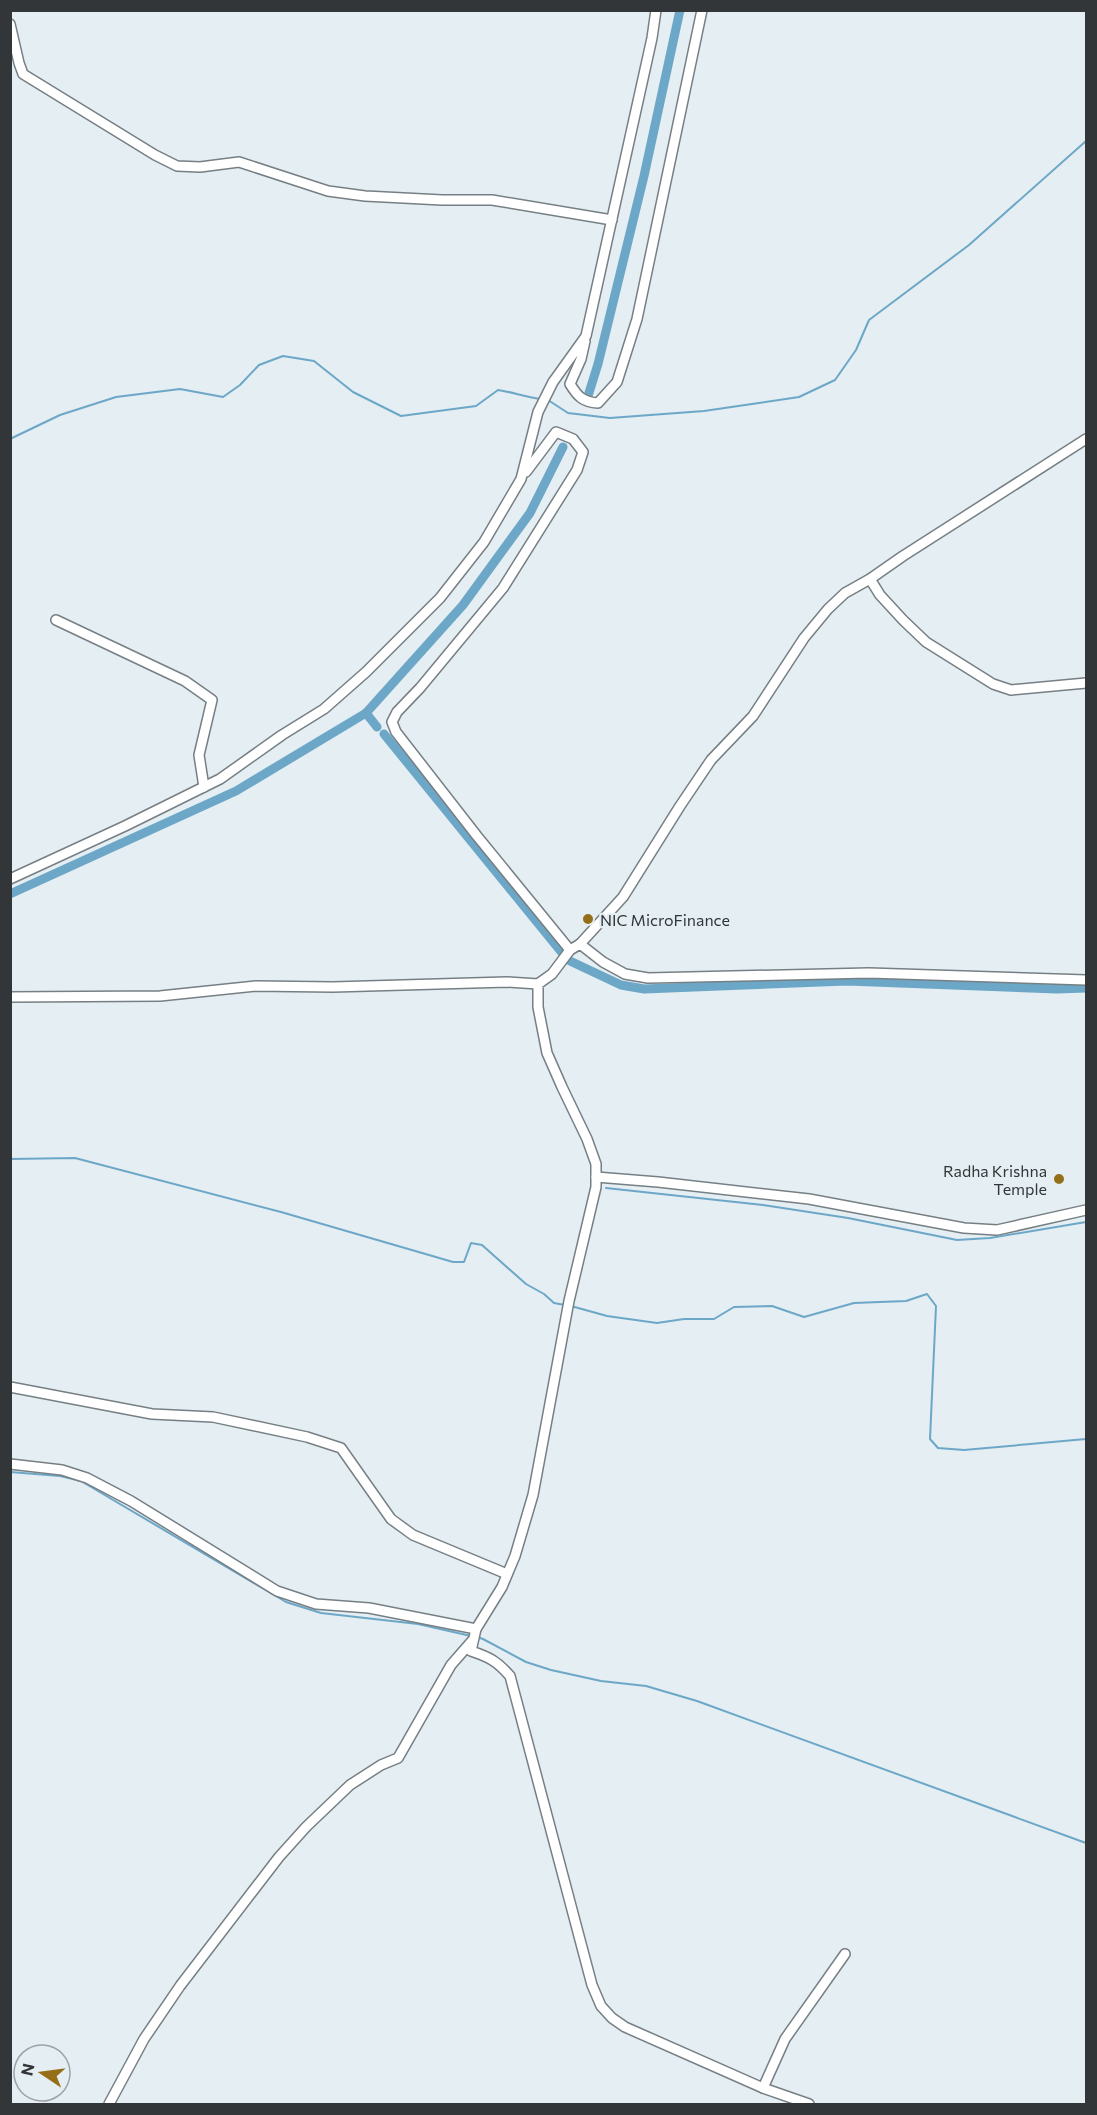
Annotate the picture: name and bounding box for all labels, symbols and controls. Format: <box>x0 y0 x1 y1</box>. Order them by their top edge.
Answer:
place label: NIC MicroFinance <box>600 910 730 929</box>
marker: NIC MicroFinance <box>581 912 595 926</box>
place label: Radha Krishna Temple <box>943 1161 1047 1198</box>
marker: Radha Krishna Temple <box>1052 1172 1066 1186</box>
north arrow <box>12 2043 72 2103</box>
text: N <box>16 2062 38 2077</box>

